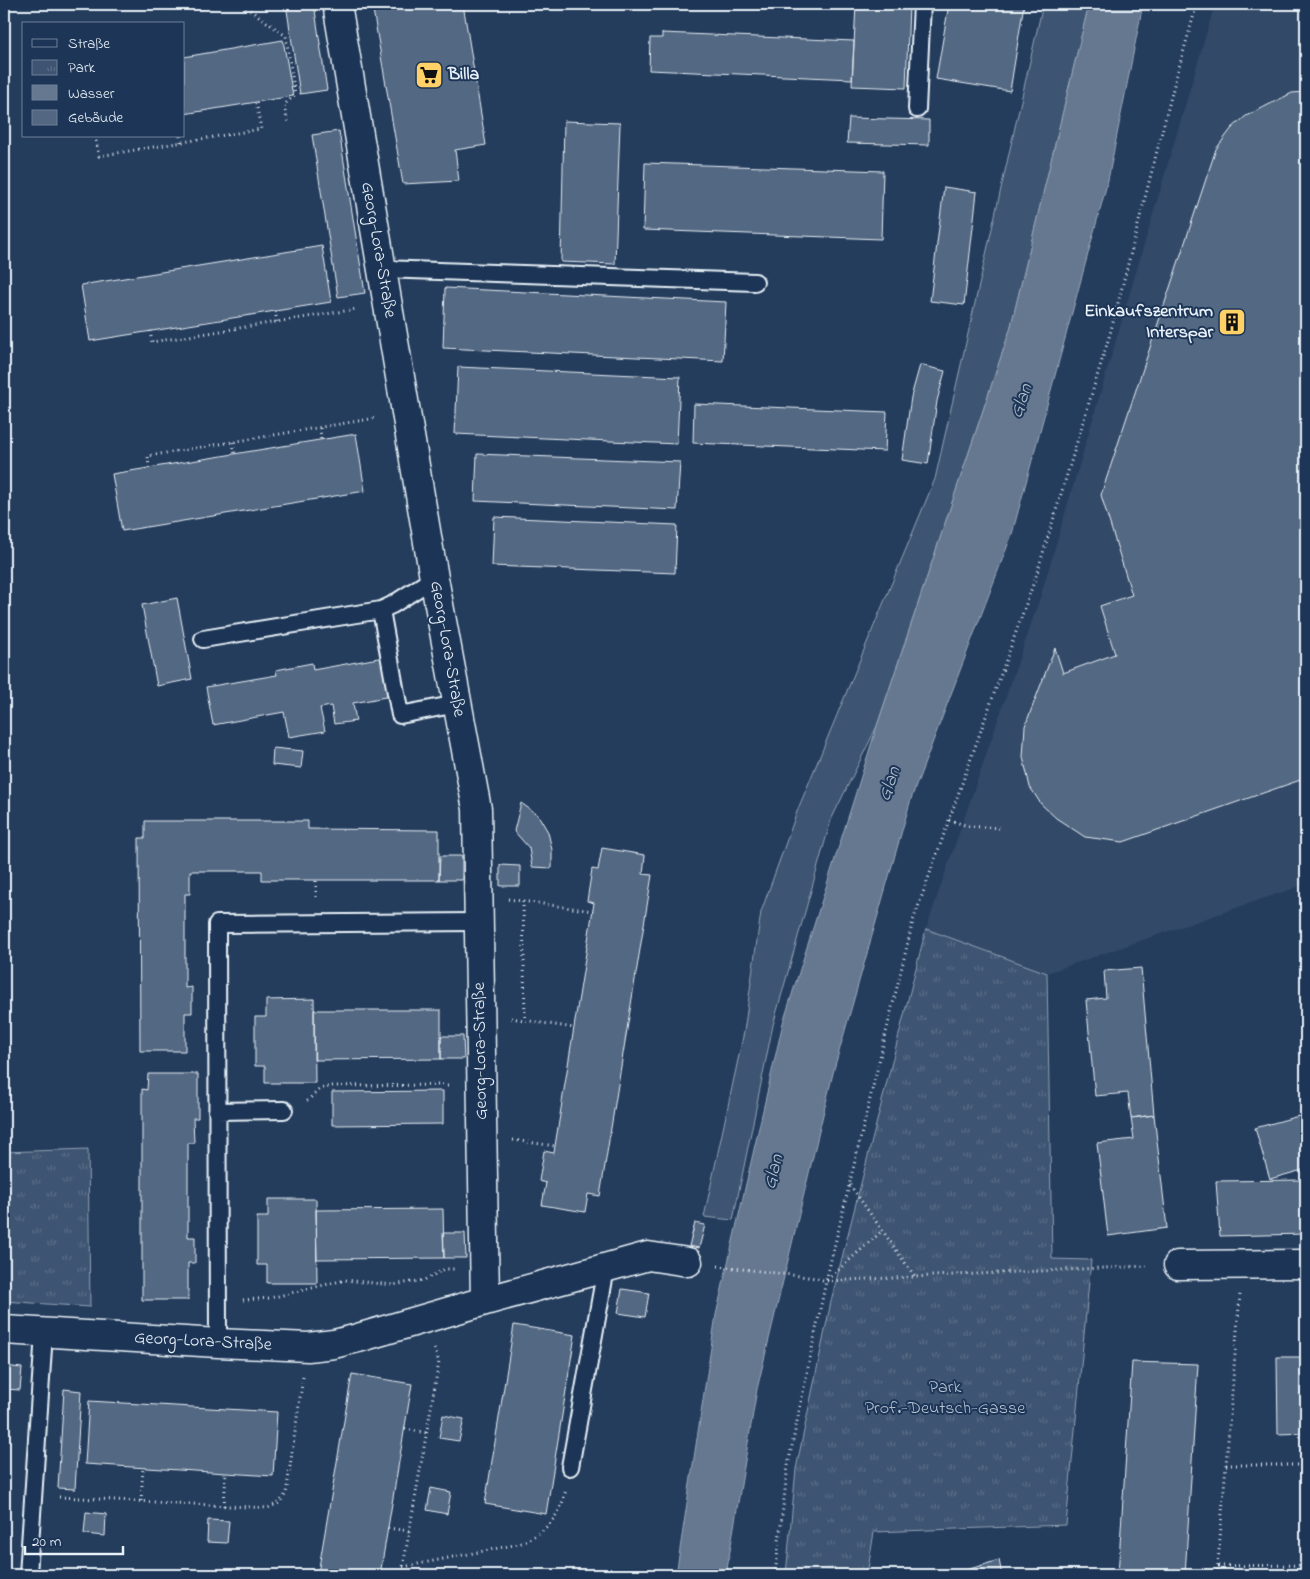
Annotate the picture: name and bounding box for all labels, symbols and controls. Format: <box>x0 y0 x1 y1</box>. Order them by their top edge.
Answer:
legend <box>22 22 185 138</box>
text: Straße <box>68 33 110 55</box>
text: Park <box>68 57 96 79</box>
supermarket icon: Billa <box>414 60 444 90</box>
place label: Billa <box>447 62 479 88</box>
text: Wasser <box>68 83 115 105</box>
text: Gebäude <box>68 107 124 129</box>
street label: Georg-Lora-Straße <box>352 180 403 321</box>
place label: Einkaufszentrum Interspar <box>1084 299 1213 346</box>
building icon: Einkaufszentrum Interspar <box>1217 307 1247 337</box>
water label: Glan <box>1004 380 1041 422</box>
street label: Georg-Lora-Straße <box>421 579 472 720</box>
water label: Glan <box>872 763 909 805</box>
street label: Georg-Lora-Straße <box>467 981 496 1120</box>
water label: Glan <box>757 1151 791 1192</box>
street label: Georg-Lora-Straße <box>134 1325 273 1360</box>
park label: Park Prof.-Deutsch-Gasse <box>865 1375 1026 1422</box>
scale bar <box>25 1524 122 1556</box>
text: 20 m <box>32 1531 62 1553</box>

